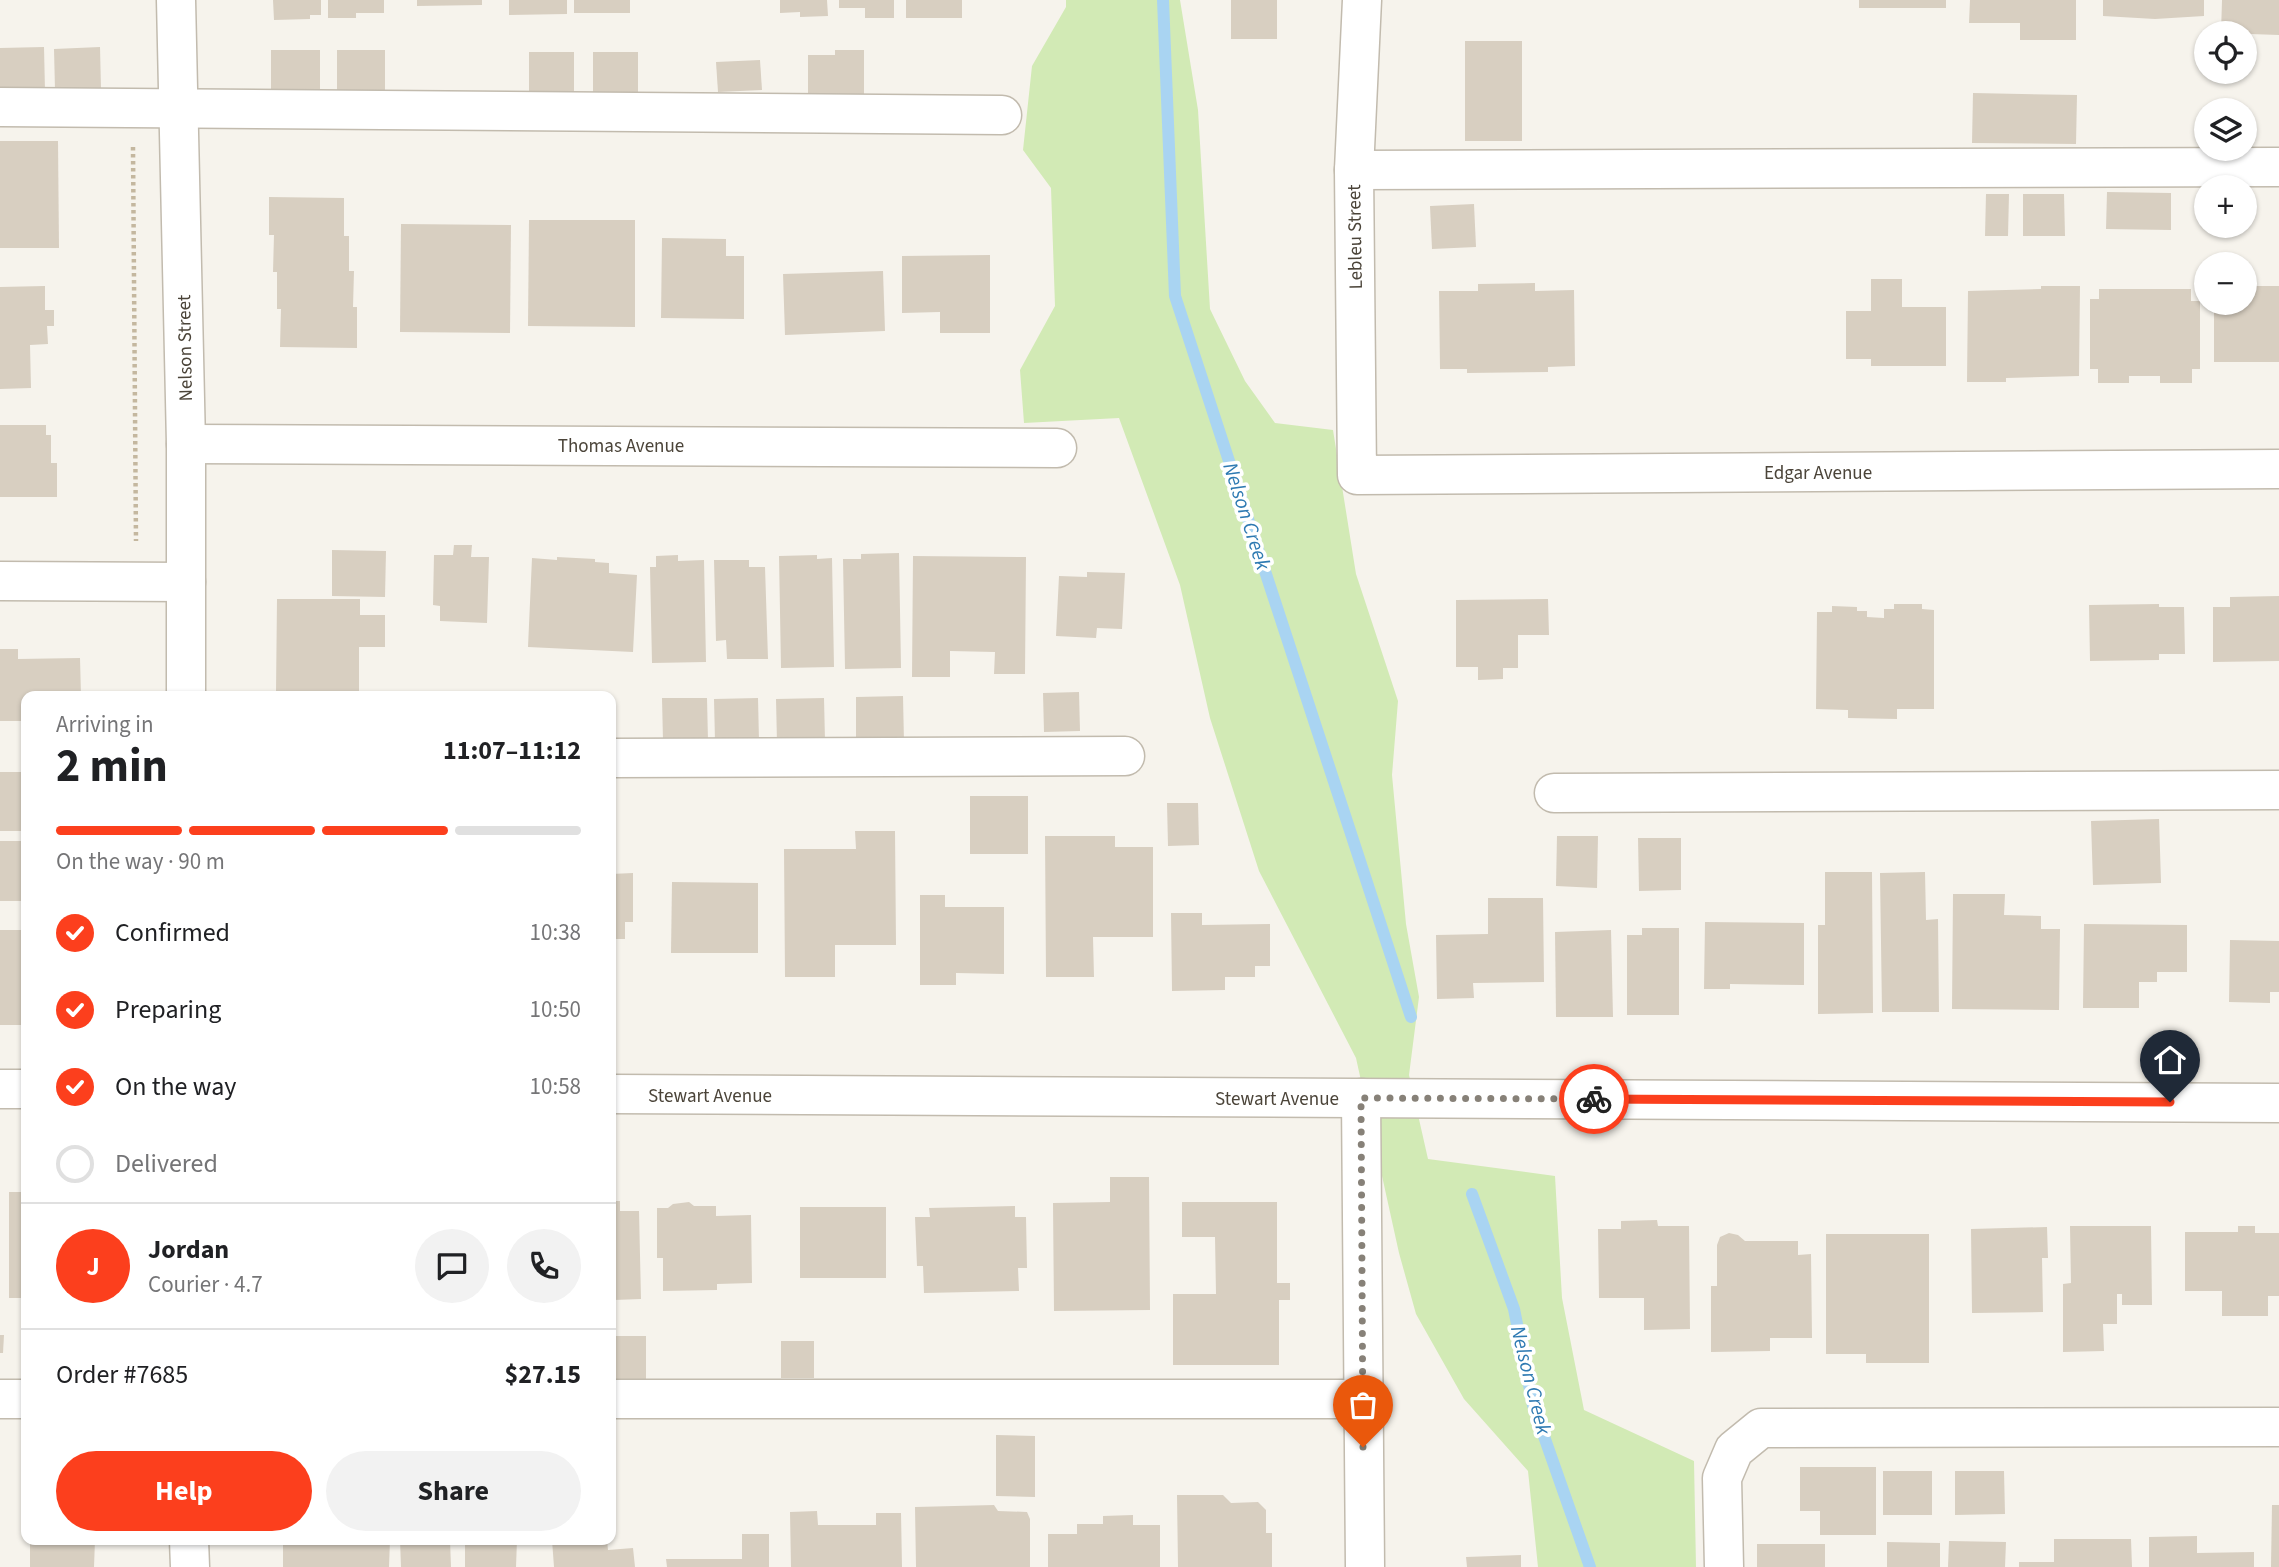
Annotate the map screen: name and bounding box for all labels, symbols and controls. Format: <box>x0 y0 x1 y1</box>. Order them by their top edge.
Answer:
map controls <box>2194 21 2257 315</box>
button: locate <box>2194 21 2257 84</box>
button: layers <box>2194 98 2257 161</box>
button: + <box>2194 175 2257 238</box>
street label: Lebleu Street <box>1341 184 1370 290</box>
button: − <box>2194 252 2257 315</box>
street label: Nelson Street <box>171 294 200 402</box>
street label: Thomas Avenue <box>558 433 684 460</box>
water label: Nelson Creek <box>1216 458 1279 575</box>
street label: Edgar Avenue <box>1764 460 1872 487</box>
text: Arriving in <box>56 708 154 741</box>
text: 11:07–11:12 <box>443 732 581 769</box>
text: 2 min <box>56 734 168 799</box>
text: On the way · 90 m <box>56 845 225 878</box>
icon: check <box>56 914 94 952</box>
text: Confirmed <box>115 914 230 951</box>
text: 10:38 <box>530 916 581 949</box>
icon: check <box>56 991 94 1029</box>
text: Preparing <box>115 991 221 1028</box>
text: 10:50 <box>530 993 581 1026</box>
pin <box>2140 1030 2200 1102</box>
icon: home <box>2151 1041 2189 1079</box>
courier <box>1559 1064 1629 1134</box>
icon: check <box>56 1068 94 1106</box>
text: On the way <box>115 1068 236 1105</box>
text: 10:58 <box>530 1070 581 1103</box>
icon: bike <box>1575 1080 1613 1118</box>
street label: Stewart Avenue <box>648 1083 772 1110</box>
street label: Stewart Avenue <box>1215 1086 1339 1113</box>
text: Delivered <box>115 1145 218 1182</box>
button: chat <box>415 1229 489 1303</box>
button: phone <box>507 1229 581 1303</box>
text: Jordan <box>148 1231 229 1268</box>
text: J <box>86 1248 100 1285</box>
text: Courier · 4.7 <box>148 1268 263 1301</box>
water label: Nelson Creek <box>1503 1322 1559 1439</box>
text: Order #7685 <box>56 1356 188 1393</box>
text: $27.15 <box>505 1356 581 1393</box>
pin <box>1333 1375 1393 1447</box>
icon: bag <box>1344 1386 1382 1424</box>
button: Help <box>56 1451 312 1531</box>
button: Share <box>326 1451 581 1531</box>

